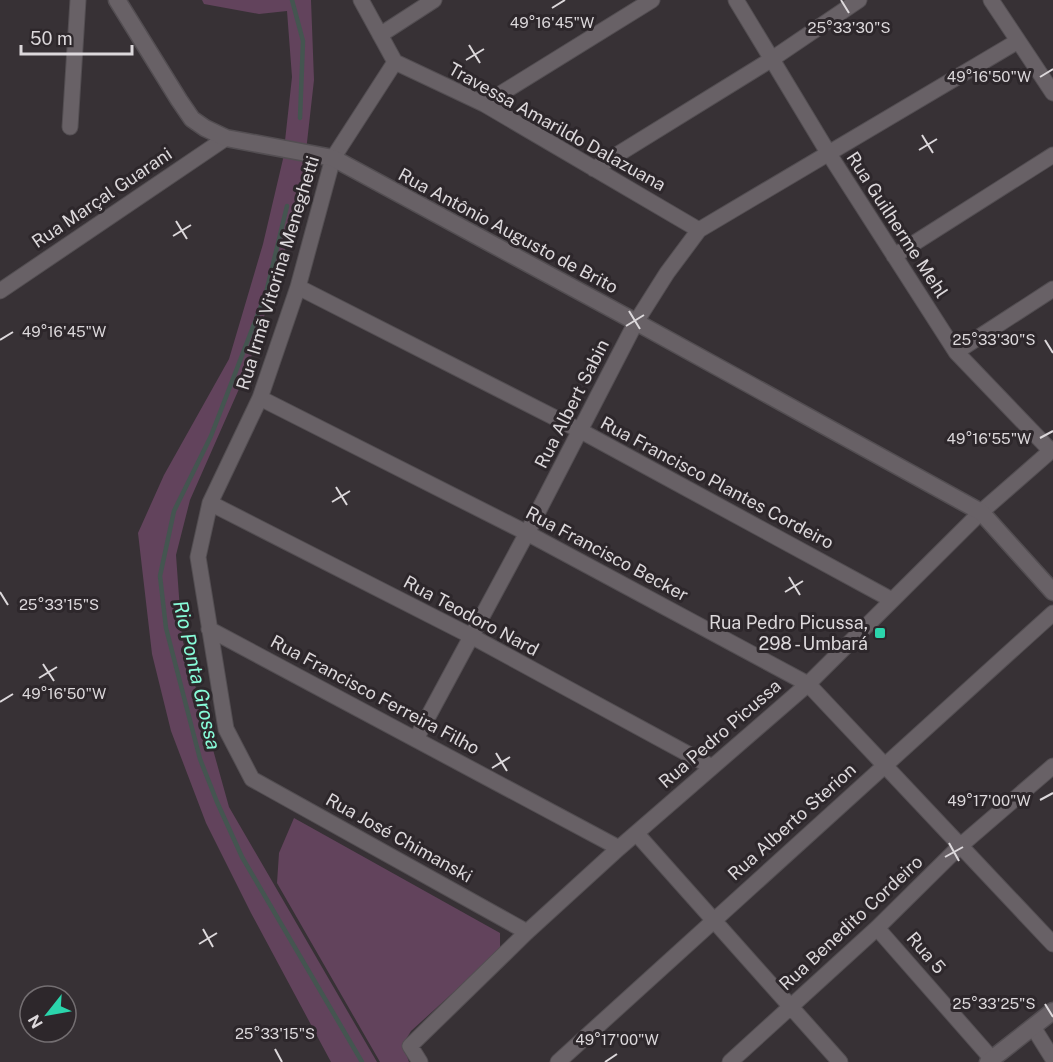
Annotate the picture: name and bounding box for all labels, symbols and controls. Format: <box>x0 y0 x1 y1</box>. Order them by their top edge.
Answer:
text: 49°16'45"W <box>510 14 594 31</box>
scale bar <box>21 18 132 56</box>
text: 25°33'30"S <box>808 19 890 36</box>
text: 50 m <box>30 28 73 49</box>
street label: Travessa Amarildo Dalazuana <box>445 58 670 195</box>
text: 49°16'50"W <box>947 68 1031 85</box>
street label: Rua Marçal Guarani <box>28 143 176 252</box>
street label: Rua Guilherme Mehl <box>842 148 953 302</box>
street label: Rua Irmã Vitorina Meneghetti <box>232 153 323 392</box>
street label: Rua Antônio Augusto de Brito <box>395 164 622 298</box>
text: 49°16'45"W <box>22 323 106 340</box>
text: 25°33'30"S <box>953 331 1035 348</box>
street label: Rua Albert Sabin <box>530 336 613 472</box>
street label: Rua Francisco Plantes Cordeiro <box>597 412 837 553</box>
text: 49°16'55"W <box>947 430 1031 447</box>
street label: Rua Francisco Becker <box>522 502 692 605</box>
street label: Rua Teodoro Nard <box>400 571 542 660</box>
text: 25°33'15"S <box>19 596 99 613</box>
water label: Rio Ponta Grossa <box>168 598 226 752</box>
place label: Rua Pedro Picussa, 298 - Umbará <box>709 612 868 654</box>
marker: Rua Pedro Picussa, 298 - Umbará <box>873 626 887 640</box>
street label: Rua Francisco Ferreira Filho <box>267 630 483 759</box>
street label: Rua Pedro Picussa <box>654 675 785 792</box>
text: 49°16'50"W <box>22 685 106 702</box>
street label: Rua Alberto Sterion <box>723 759 860 884</box>
street label: Rua José Chimanski <box>322 789 476 887</box>
text: 49°17'00"W <box>947 792 1031 809</box>
street label: Rua Benedito Cordeiro <box>775 851 927 995</box>
street label: Rua 5 <box>903 928 950 978</box>
north arrow <box>18 984 78 1044</box>
text: 25°33'25"S <box>953 995 1036 1012</box>
text: N <box>24 1011 47 1032</box>
text: 25°33'15"S <box>235 1025 315 1042</box>
text: 49°17'00"W <box>575 1031 659 1048</box>

